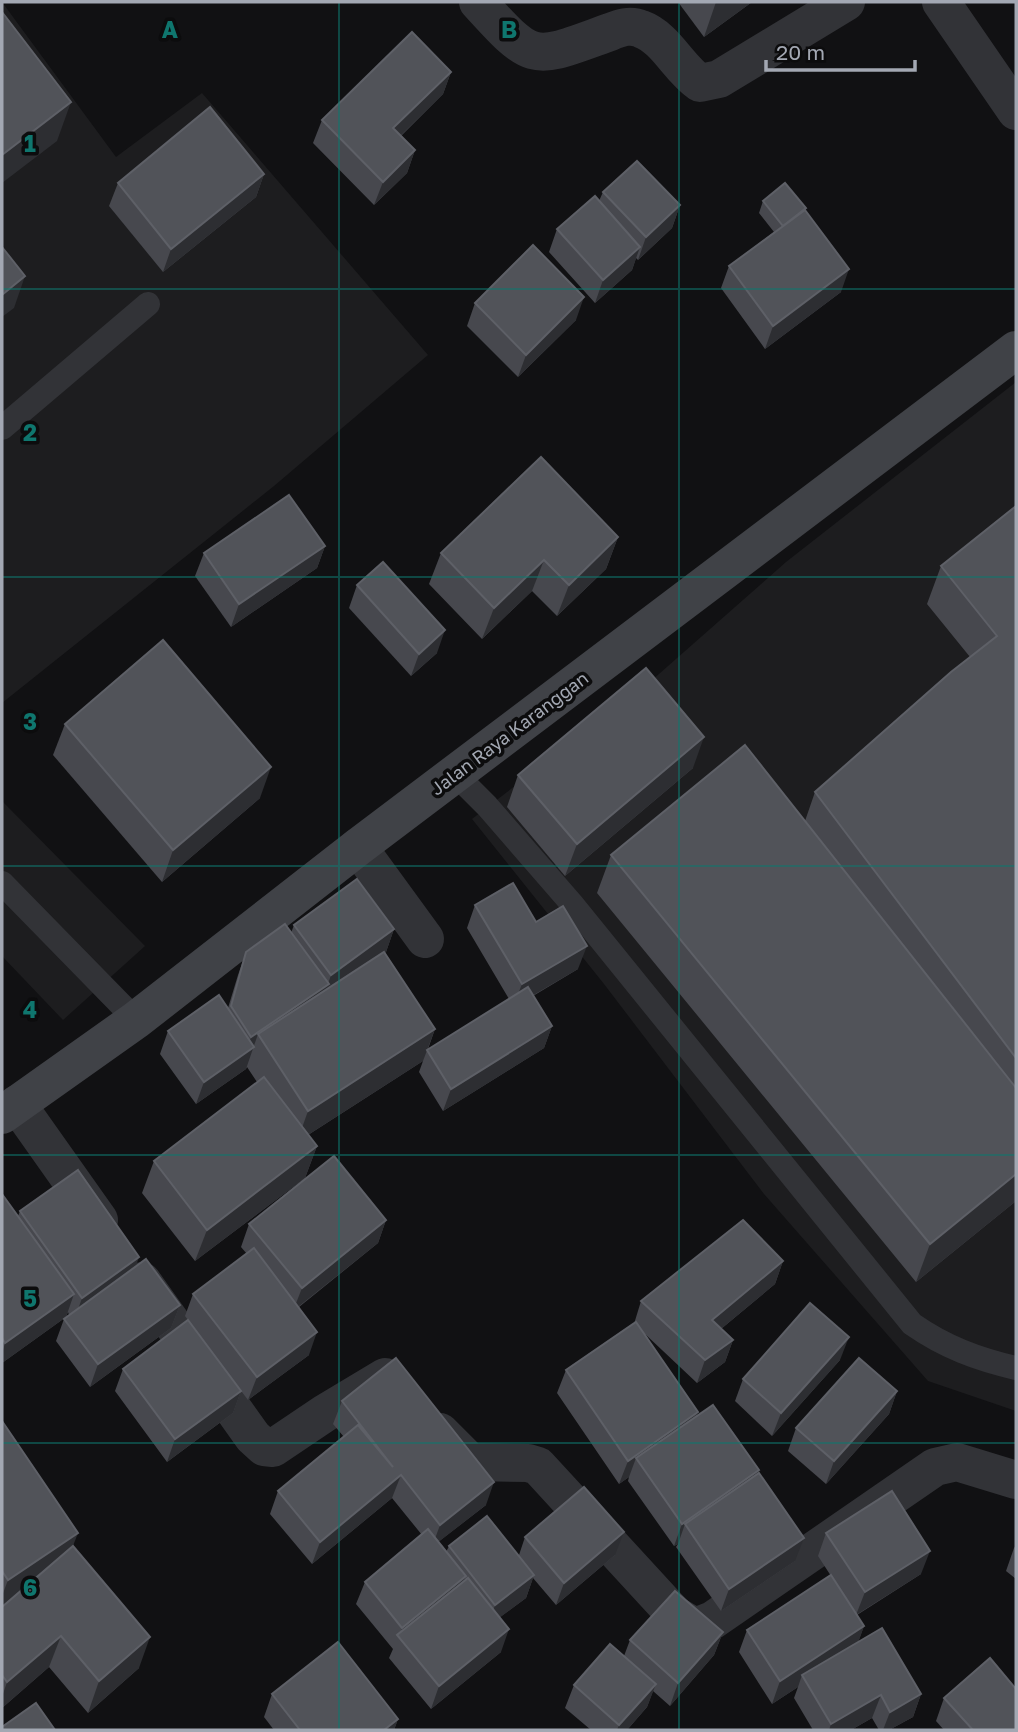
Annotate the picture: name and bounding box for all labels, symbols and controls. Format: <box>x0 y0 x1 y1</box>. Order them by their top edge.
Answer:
text: A <box>162 15 179 43</box>
text: B <box>501 15 517 43</box>
scale bar <box>766 28 915 72</box>
text: 20 m <box>776 39 825 65</box>
text: 1 <box>24 129 36 157</box>
text: 2 <box>23 418 37 446</box>
street label: Jalan Raya Karanggan <box>426 667 592 799</box>
text: 3 <box>23 707 37 735</box>
text: 4 <box>23 995 37 1023</box>
text: 5 <box>23 1284 37 1312</box>
text: 6 <box>23 1573 37 1601</box>

